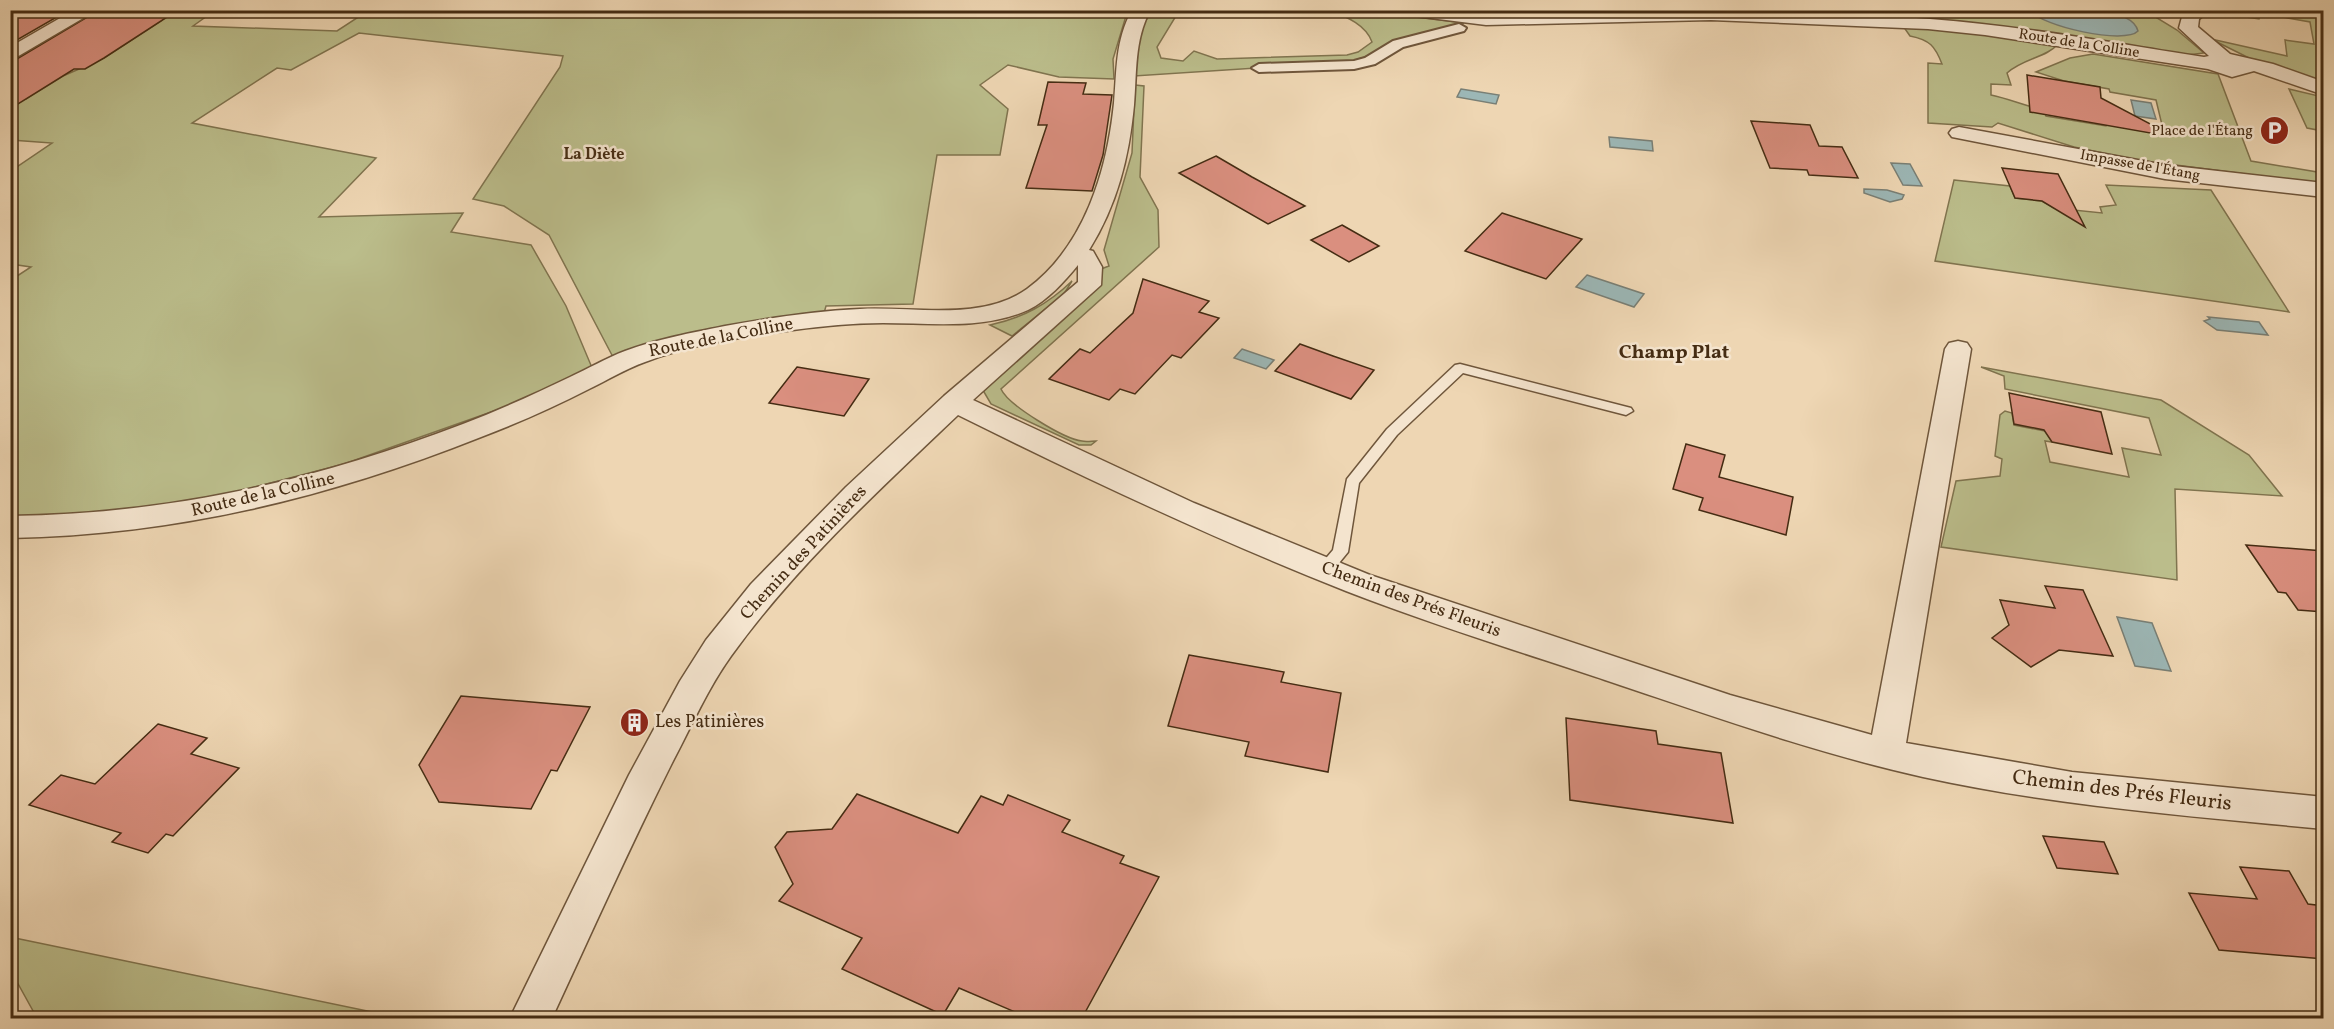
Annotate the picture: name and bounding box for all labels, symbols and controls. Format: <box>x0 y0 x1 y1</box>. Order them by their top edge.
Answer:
street label: Route de la Colline <box>2017 24 2141 64</box>
parking icon: Place de l'Étang <box>2258 115 2290 147</box>
place label: Place de l'Étang <box>2151 121 2253 142</box>
district label: La Diète <box>563 144 625 166</box>
street label: Impasse de l'Étang <box>2078 145 2202 187</box>
street label: Route de la Colline <box>647 312 795 364</box>
district label: Champ Plat <box>1619 339 1730 367</box>
street label: Route de la Colline <box>189 466 337 524</box>
street label: Chemin des Patinières <box>735 480 873 626</box>
street label: Chemin des Prés Fleuris <box>1318 556 1504 644</box>
building icon: Les Patinières <box>618 706 650 738</box>
place label: Les Patinières <box>655 710 764 735</box>
street label: Chemin des Prés Fleuris <box>2011 763 2233 819</box>

